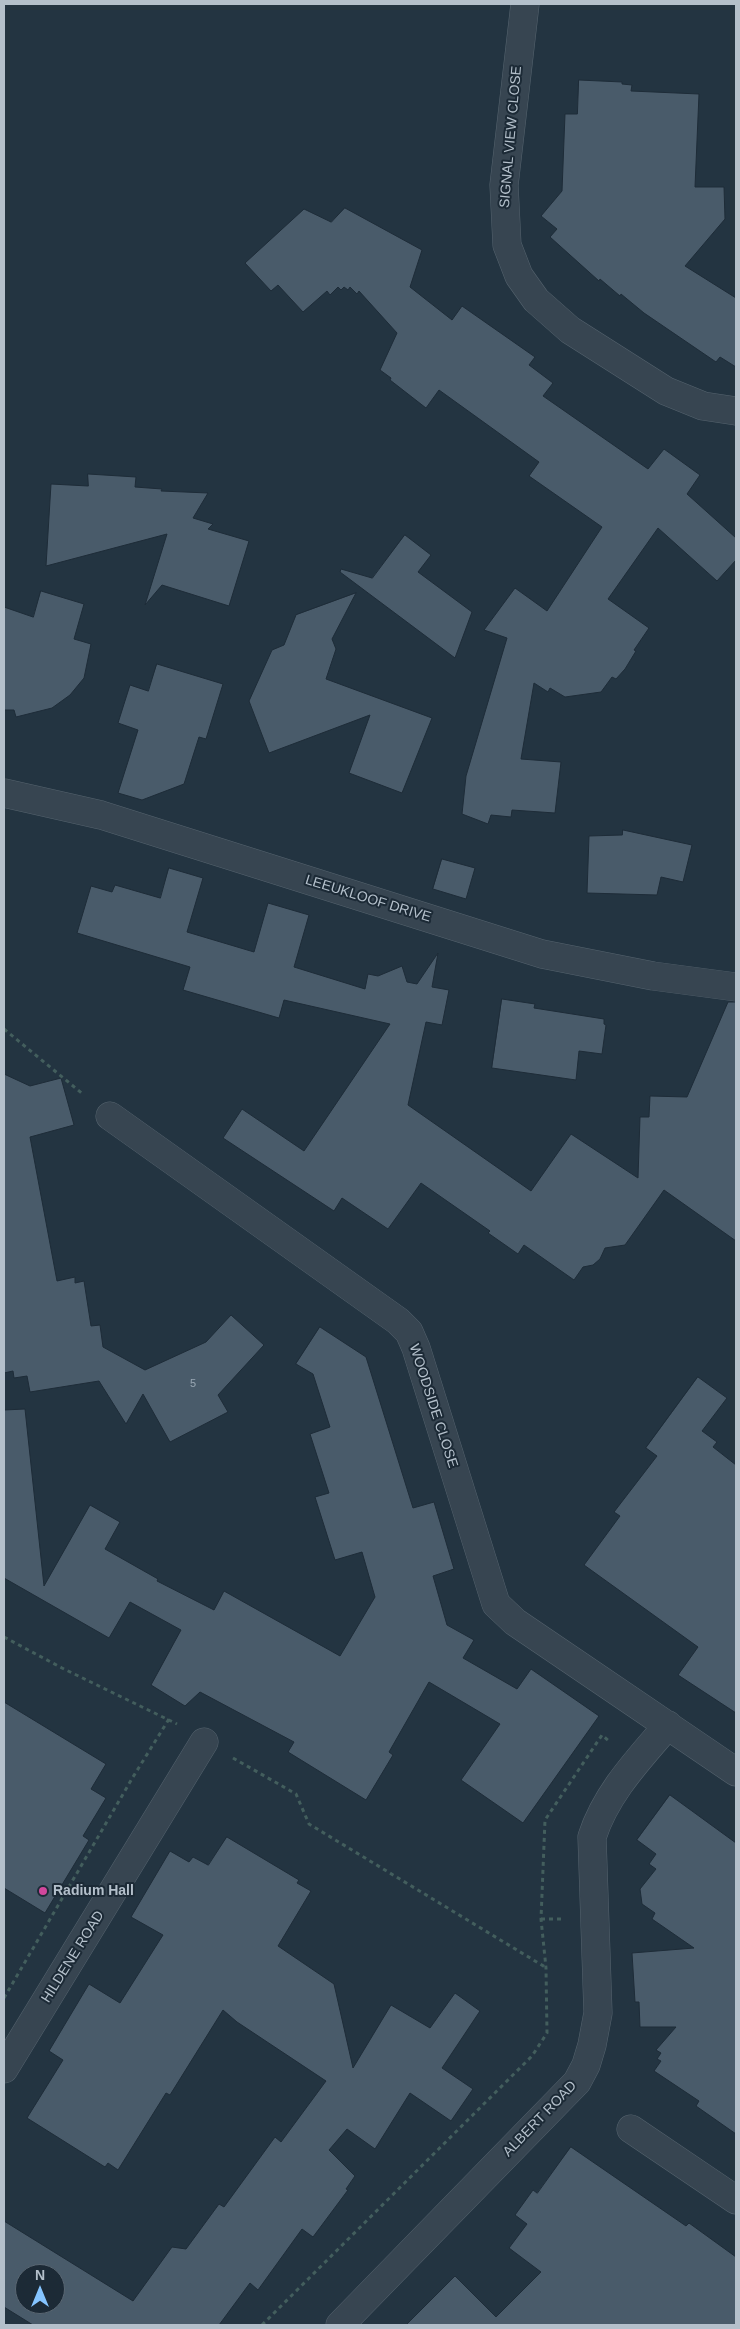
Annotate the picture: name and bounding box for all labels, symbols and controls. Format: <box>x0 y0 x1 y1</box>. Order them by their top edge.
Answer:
street label: SIGNAL VIEW CLOSE <box>496 65 526 209</box>
street label: LEEUKLOOF DRIVE <box>303 872 433 926</box>
street label: WOODSIDE CLOSE <box>405 1342 461 1470</box>
house number: 5 <box>190 1377 196 1391</box>
place label: Radium Hall <box>53 1883 134 1899</box>
marker: Radium Hall <box>37 1885 49 1897</box>
street label: HILDENE ROAD <box>38 1908 108 2006</box>
street label: ALBERT ROAD <box>500 2078 580 2160</box>
north arrow <box>15 2264 65 2314</box>
text: N <box>35 2267 45 2283</box>

